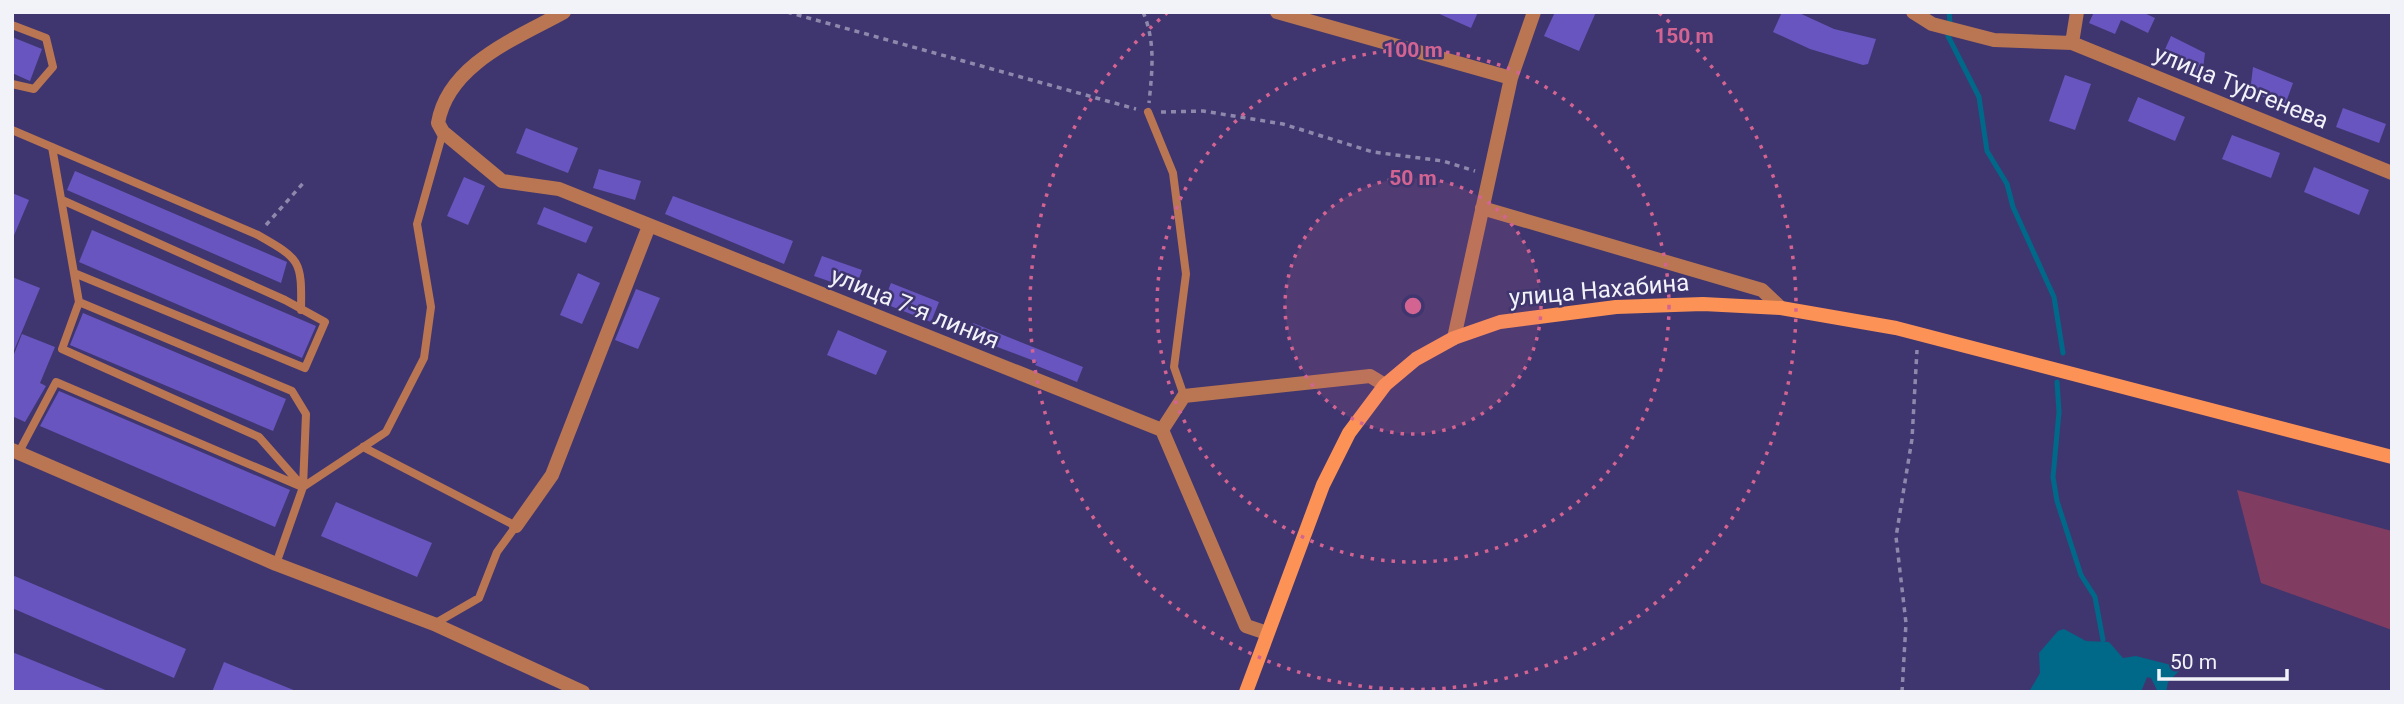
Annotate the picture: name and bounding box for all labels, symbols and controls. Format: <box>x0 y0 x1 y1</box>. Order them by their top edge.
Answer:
text: 150 m <box>1654 24 1714 48</box>
text: 100 m <box>1383 38 1443 62</box>
street label: улица Тургенева <box>2150 39 2332 135</box>
text: 50 m <box>1389 166 1437 190</box>
street label: улица 7-я линия <box>826 261 1004 355</box>
street label: улица Нахабина <box>1508 268 1690 312</box>
centre of rings <box>1401 294 1425 318</box>
scale bar <box>2159 638 2287 682</box>
text: 50 m <box>2170 650 2217 674</box>

